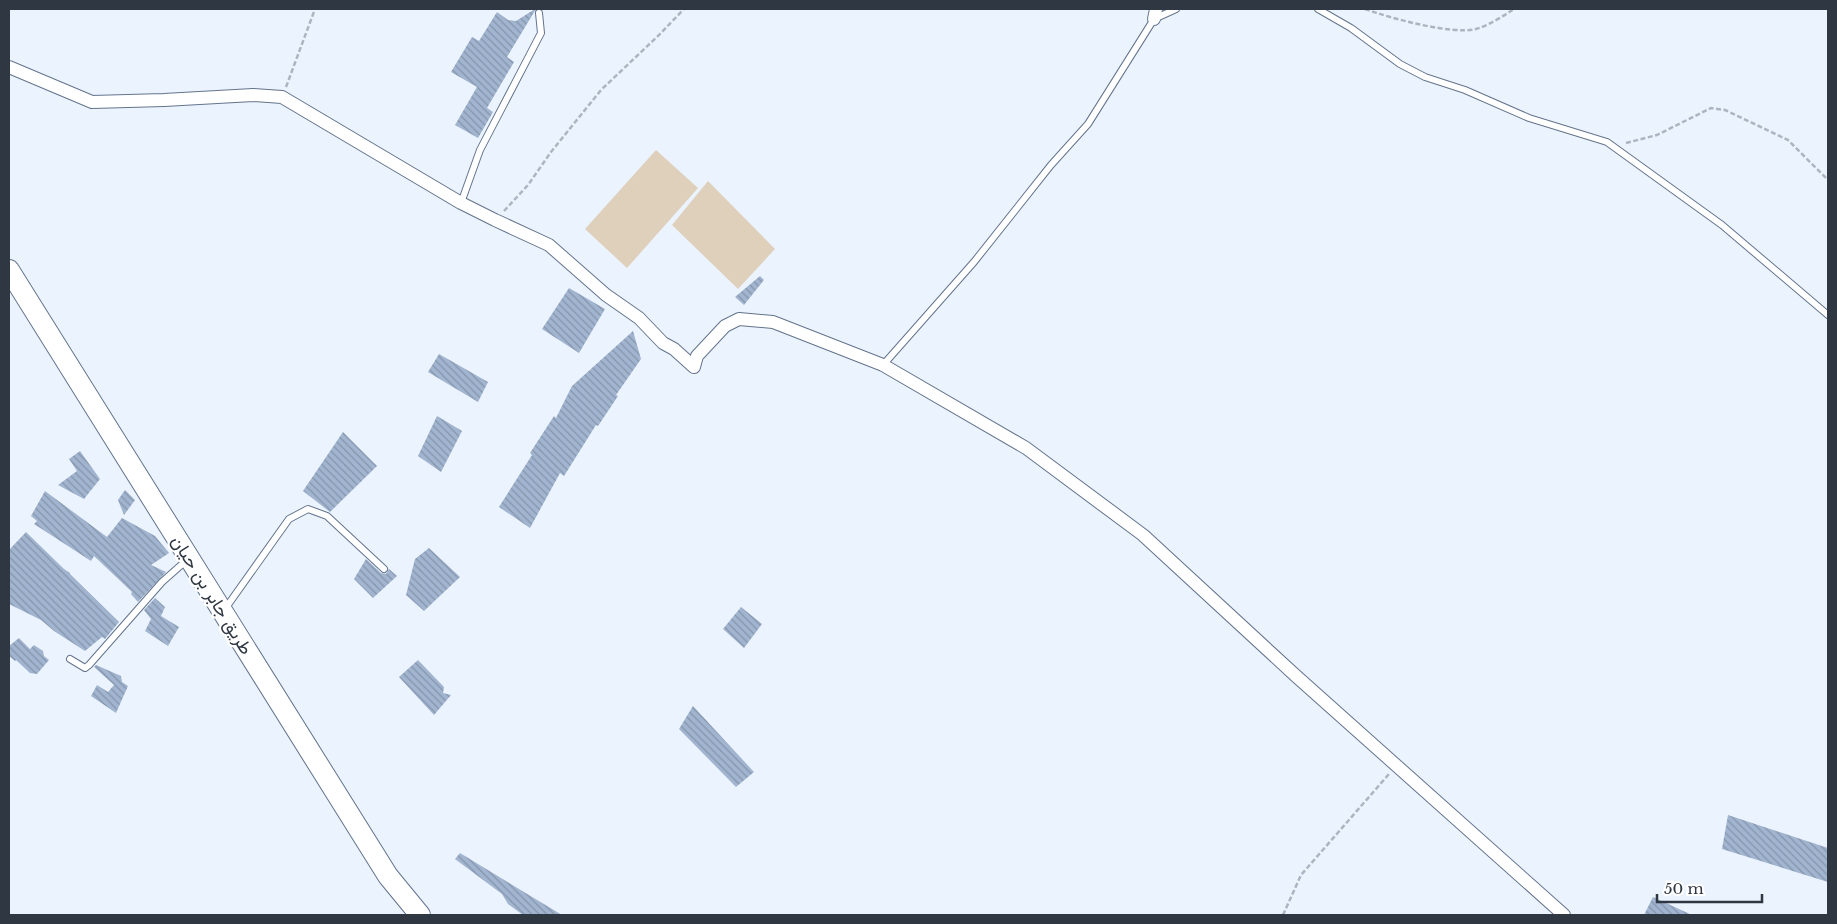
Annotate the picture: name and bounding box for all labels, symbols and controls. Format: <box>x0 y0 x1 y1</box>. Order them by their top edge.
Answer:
street label: طريق جابر بن حيان <box>167 531 257 659</box>
scale bar <box>1657 872 1762 904</box>
text: 50 m <box>1664 879 1704 898</box>

